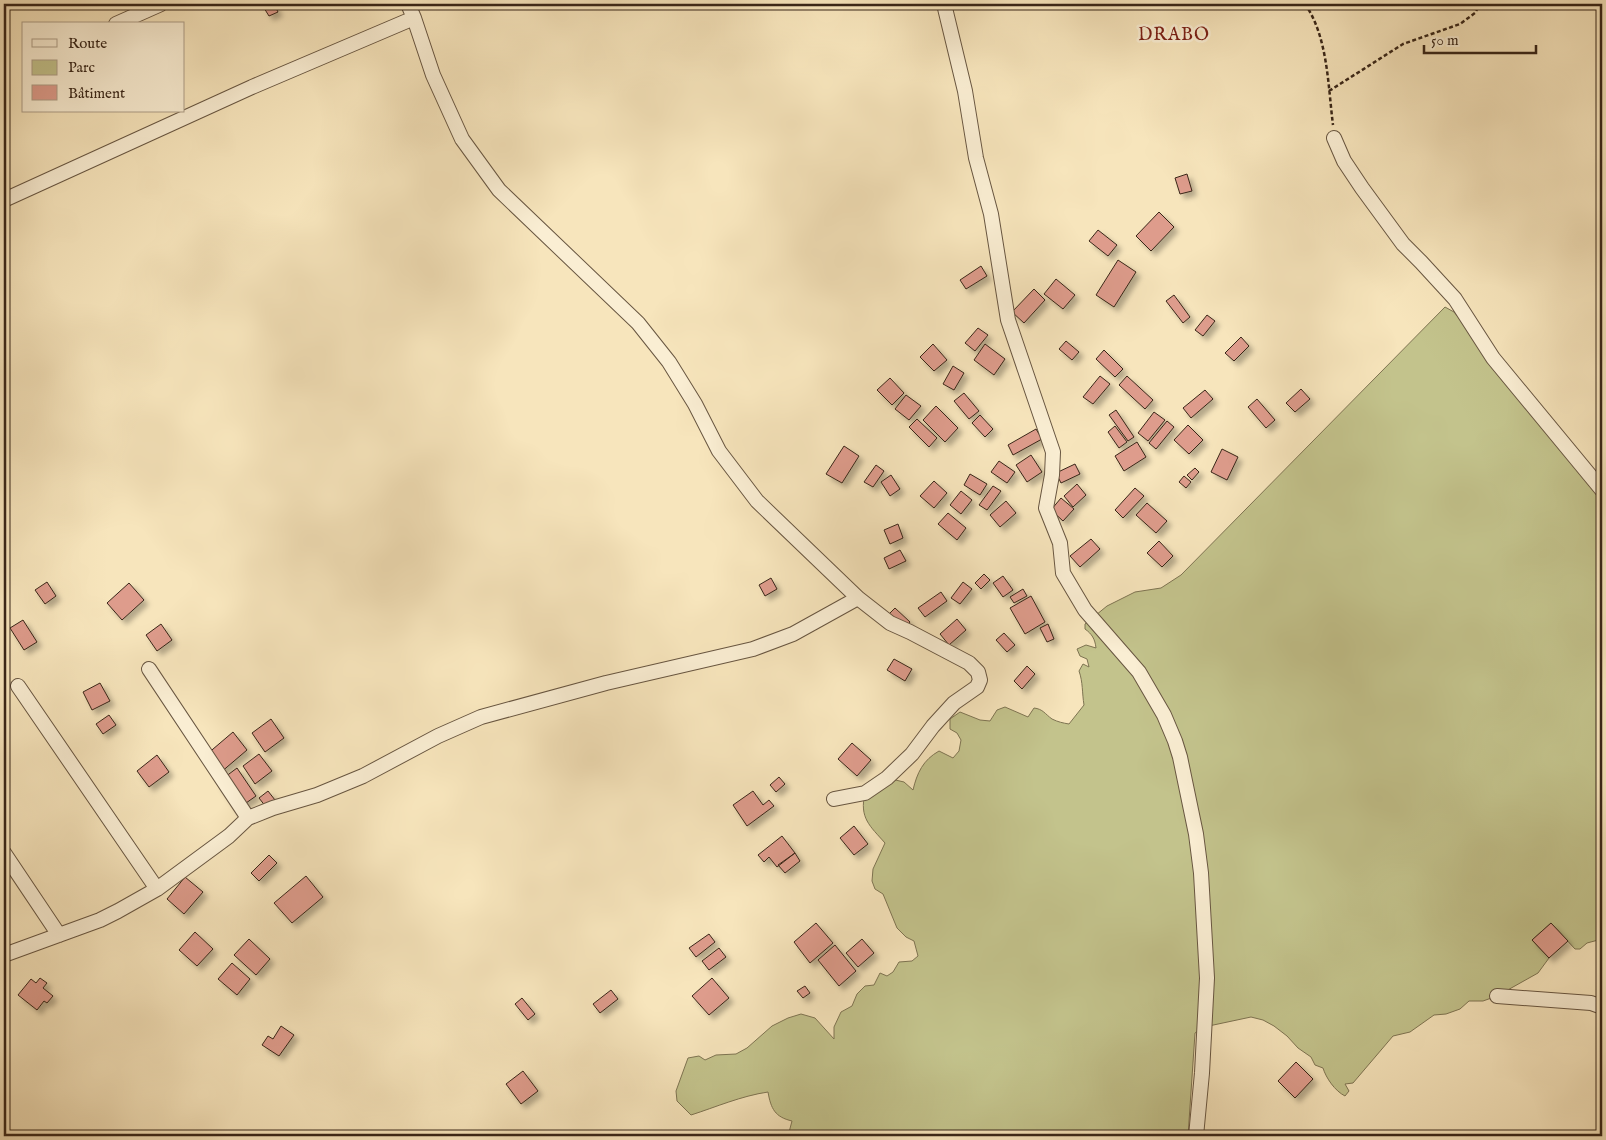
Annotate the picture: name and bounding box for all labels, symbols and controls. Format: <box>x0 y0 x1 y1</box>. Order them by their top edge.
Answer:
legend <box>22 22 185 112</box>
scale bar <box>1424 22 1536 54</box>
district label: DRABO <box>1138 24 1210 47</box>
text: 50 m <box>1431 31 1459 50</box>
text: Route <box>68 34 107 53</box>
text: Parc <box>68 58 95 77</box>
text: Bâtiment <box>68 84 125 103</box>

